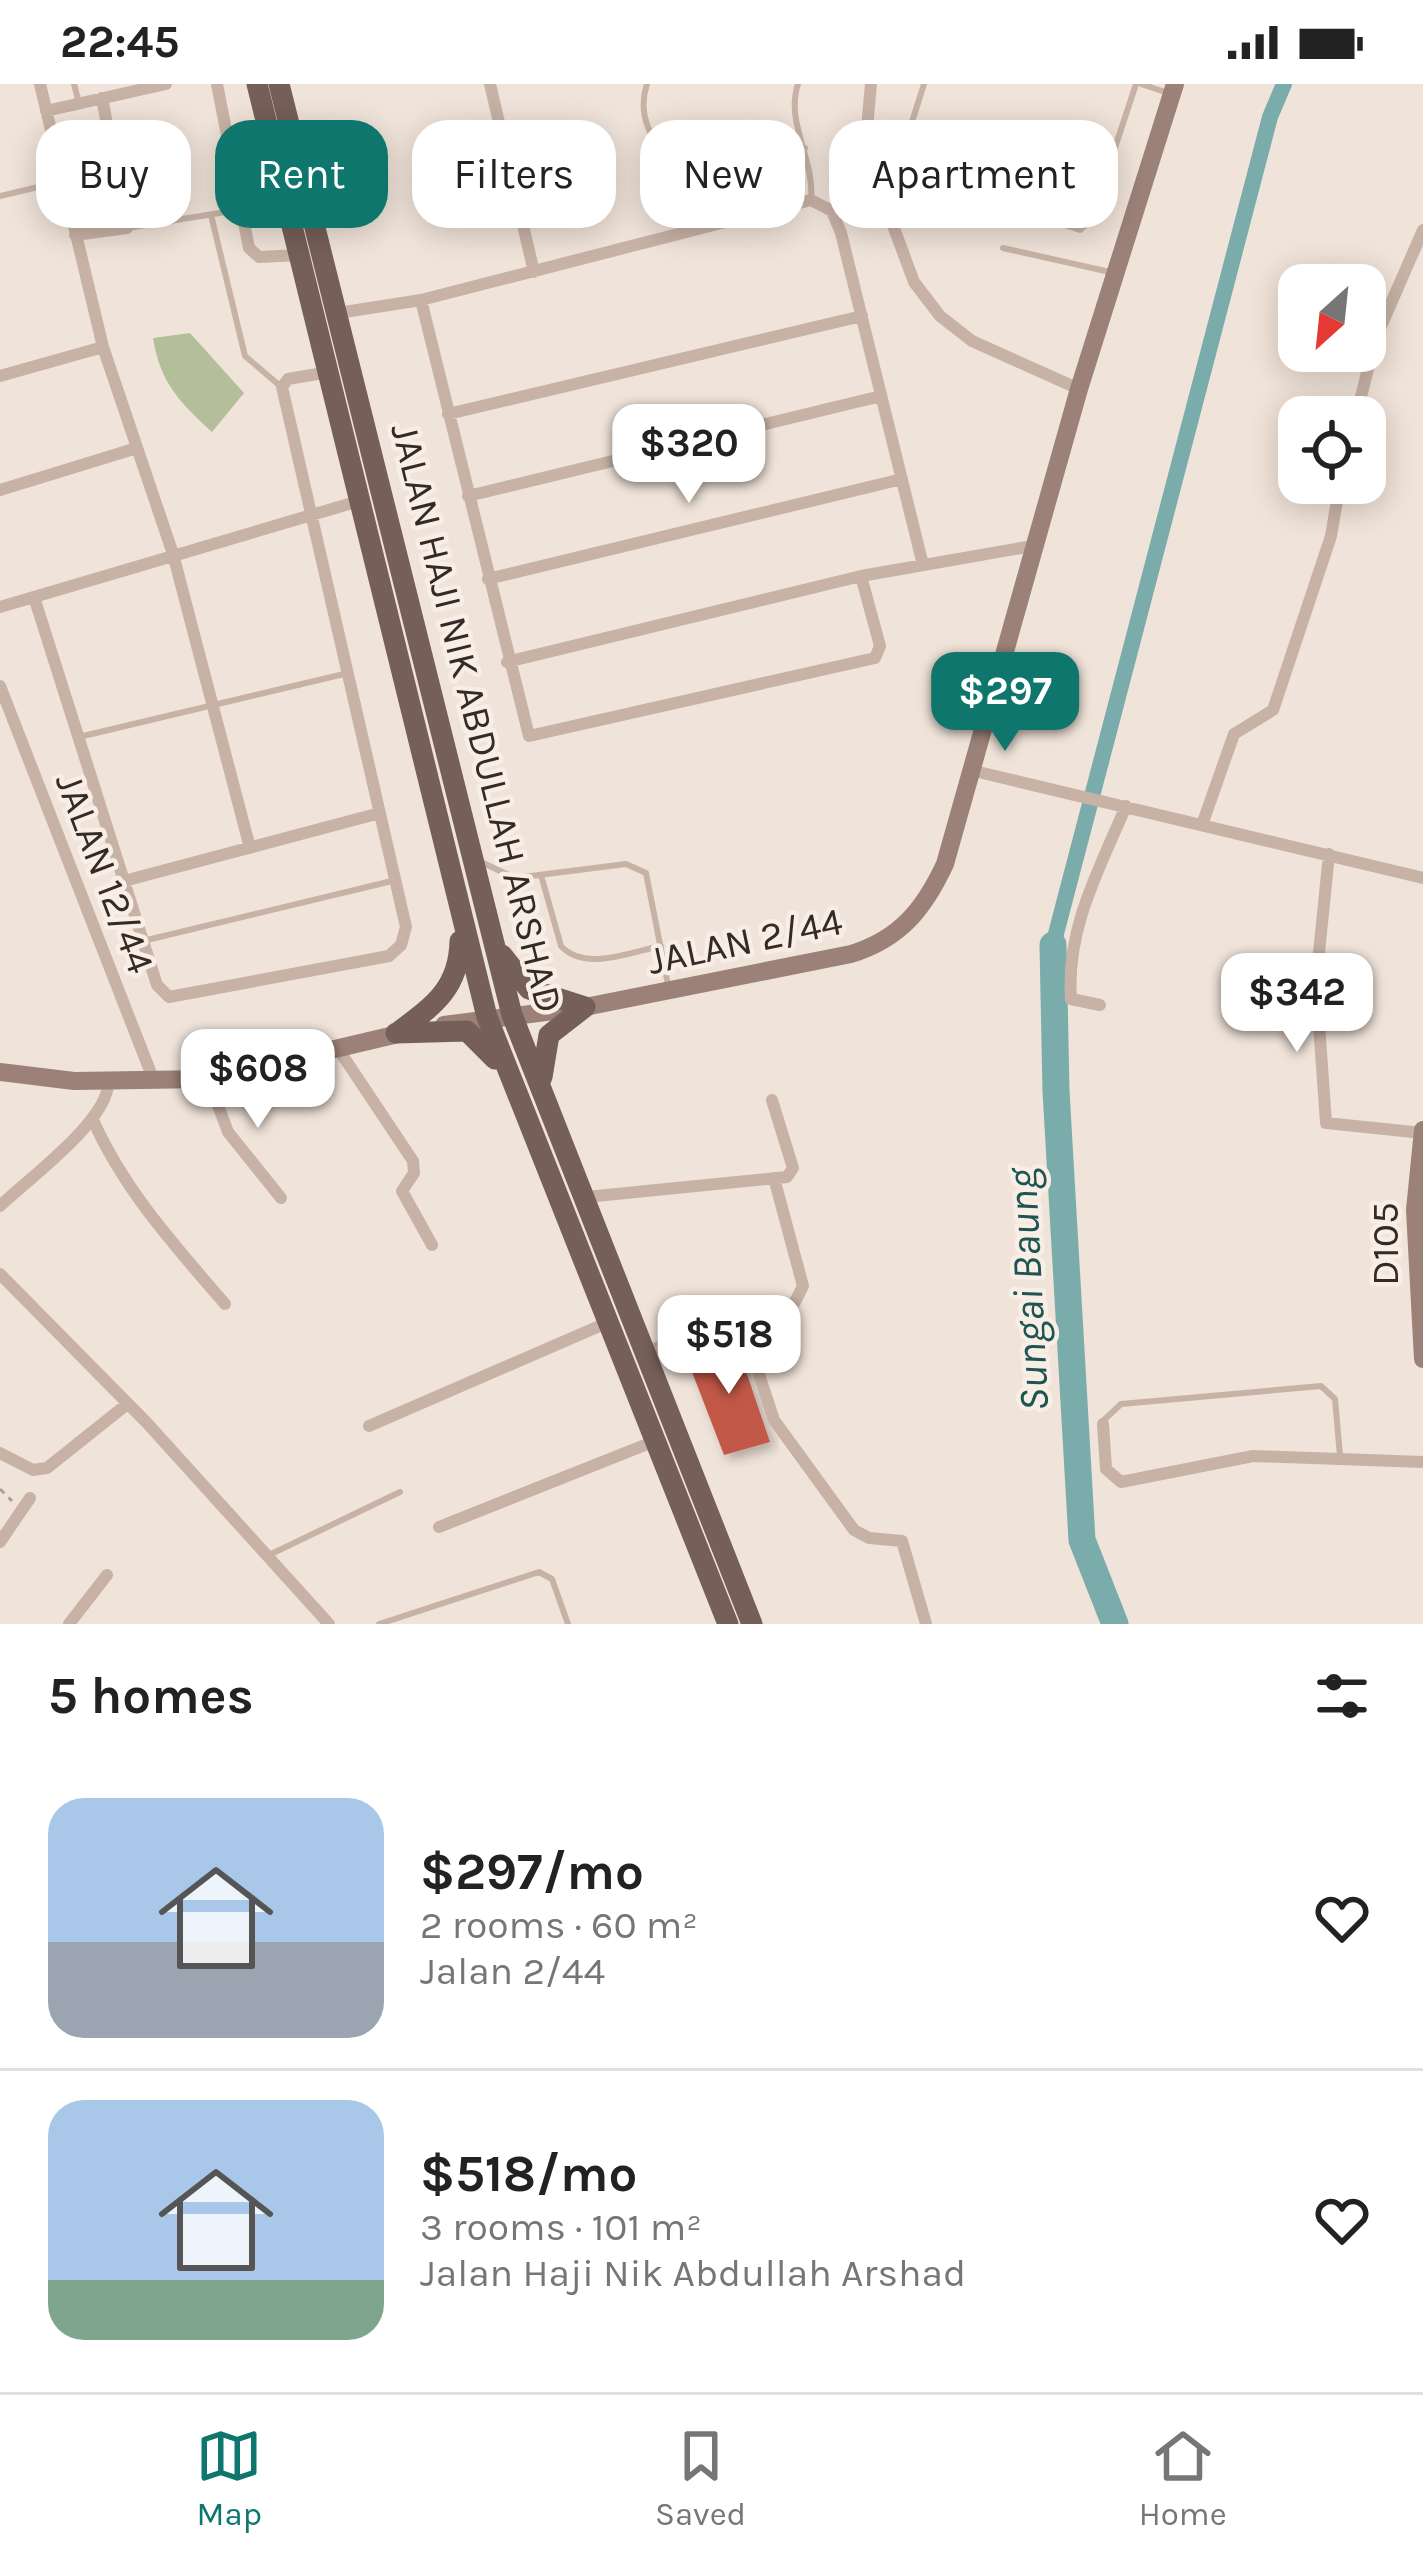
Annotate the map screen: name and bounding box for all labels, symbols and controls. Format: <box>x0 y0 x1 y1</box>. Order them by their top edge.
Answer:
text: 22:45 <box>60 16 180 68</box>
chip: Buy <box>36 120 191 228</box>
chip: Rent <box>215 120 388 228</box>
chip: Filters <box>412 120 616 228</box>
chip: New <box>640 120 805 228</box>
chip: Apartment <box>829 120 1118 228</box>
north arrow <box>1278 264 1386 372</box>
map controls <box>1278 264 1386 504</box>
button: locate <box>1278 396 1386 504</box>
pin: $320 <box>618 404 760 506</box>
street label: JALAN HAJI NIK ABDULLAH ARSHAD <box>381 419 573 1017</box>
text: $320 <box>639 420 739 466</box>
pin: $297 <box>934 652 1076 754</box>
text: $297 <box>958 668 1052 714</box>
street label: JALAN 12/44 <box>46 766 164 980</box>
street label: JALAN 2/44 <box>644 898 846 984</box>
pin: $342 <box>1226 953 1368 1055</box>
text: $342 <box>1248 969 1346 1015</box>
pin: $608 <box>187 1029 329 1131</box>
text: $608 <box>208 1045 308 1091</box>
water label: Sungai Baung <box>997 1166 1059 1413</box>
street label: D105 <box>1362 1202 1408 1286</box>
pin: $518 <box>658 1295 800 1397</box>
text: $518 <box>685 1311 773 1357</box>
icon: filters <box>1309 1663 1375 1729</box>
text: 5 homes <box>48 1666 254 1726</box>
text: $297/mo <box>420 1842 644 1902</box>
icon: home <box>144 1846 288 1990</box>
icon: heart <box>1309 1885 1375 1951</box>
text: 2 rooms · 60 m² <box>420 1902 698 1948</box>
text: Jalan 2/44 <box>420 1948 605 1994</box>
text: $518/mo <box>420 2144 637 2204</box>
icon: home <box>144 2148 288 2292</box>
icon: heart <box>1309 2187 1375 2253</box>
text: 3 rooms · 101 m² <box>420 2204 702 2250</box>
text: Jalan Haji Nik Abdullah Arshad <box>420 2250 966 2296</box>
tab: Map <box>196 2423 262 2533</box>
tab: Saved <box>655 2423 746 2533</box>
tab: Home <box>1139 2423 1227 2533</box>

